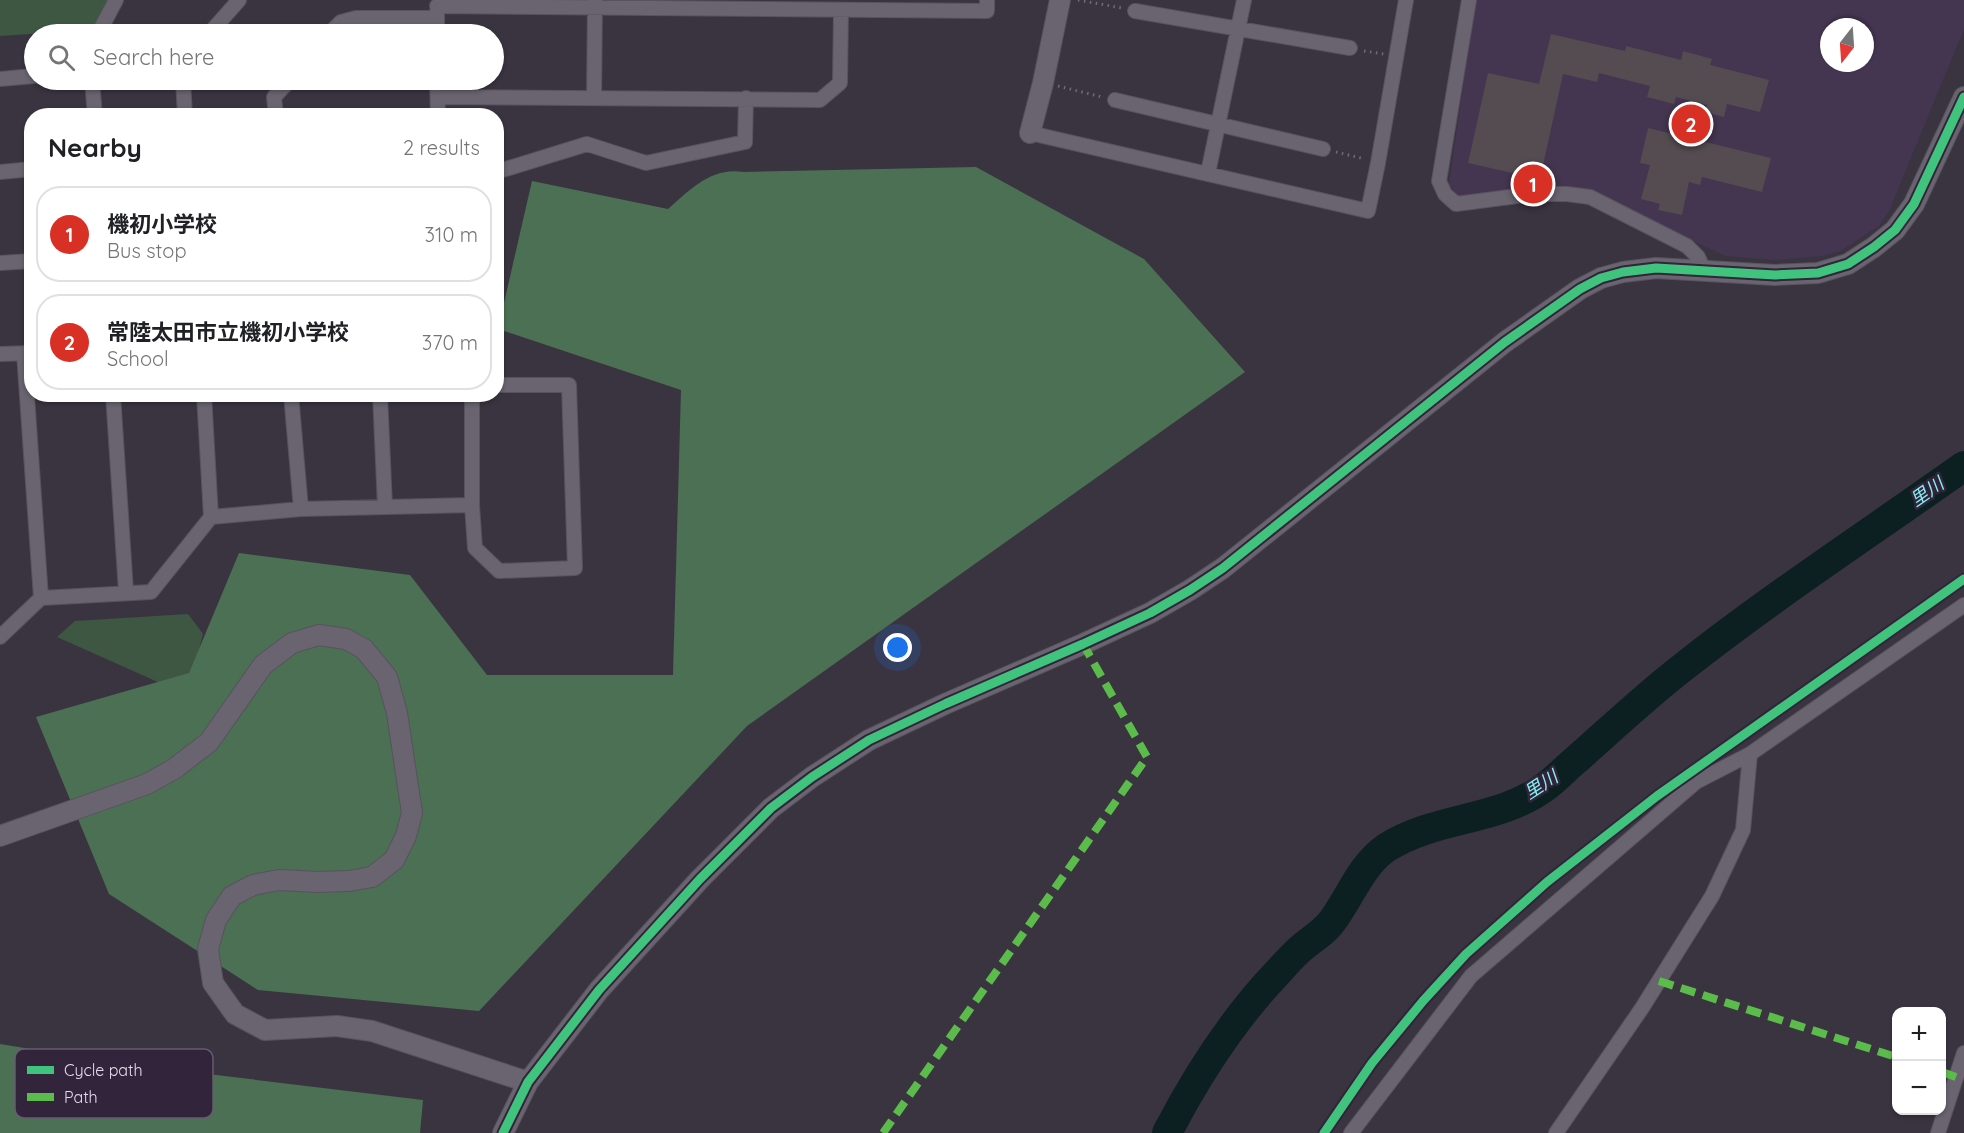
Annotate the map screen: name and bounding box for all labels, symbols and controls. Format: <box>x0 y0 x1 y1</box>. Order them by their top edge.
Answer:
north arrow <box>1820 18 1874 72</box>
search box <box>24 24 504 90</box>
icon: search <box>45 41 78 74</box>
text: Search here <box>93 43 214 71</box>
pin: 2 <box>1672 102 1710 146</box>
text: Nearby <box>48 131 142 164</box>
text: 2 results <box>403 135 480 160</box>
pin: 1 <box>1514 162 1552 207</box>
text: 機初小学校 <box>107 210 217 238</box>
text: 1 <box>66 222 73 247</box>
text: 310 m <box>425 222 478 247</box>
text: Bus stop <box>107 238 187 263</box>
text: 常陸太田市立機初小学校 <box>107 318 349 346</box>
text: 2 <box>64 330 75 355</box>
text: 370 m <box>422 330 478 355</box>
text: School <box>107 346 169 371</box>
water label: 里川 <box>1905 471 1950 511</box>
your location <box>883 633 912 662</box>
water label: 里川 <box>1519 764 1564 804</box>
map controls <box>1892 1007 1946 1115</box>
button: + <box>1892 1007 1946 1061</box>
legend <box>15 1049 213 1118</box>
text: Cycle path <box>64 1060 143 1080</box>
button: − <box>1892 1061 1946 1115</box>
text: Path <box>64 1087 98 1107</box>

